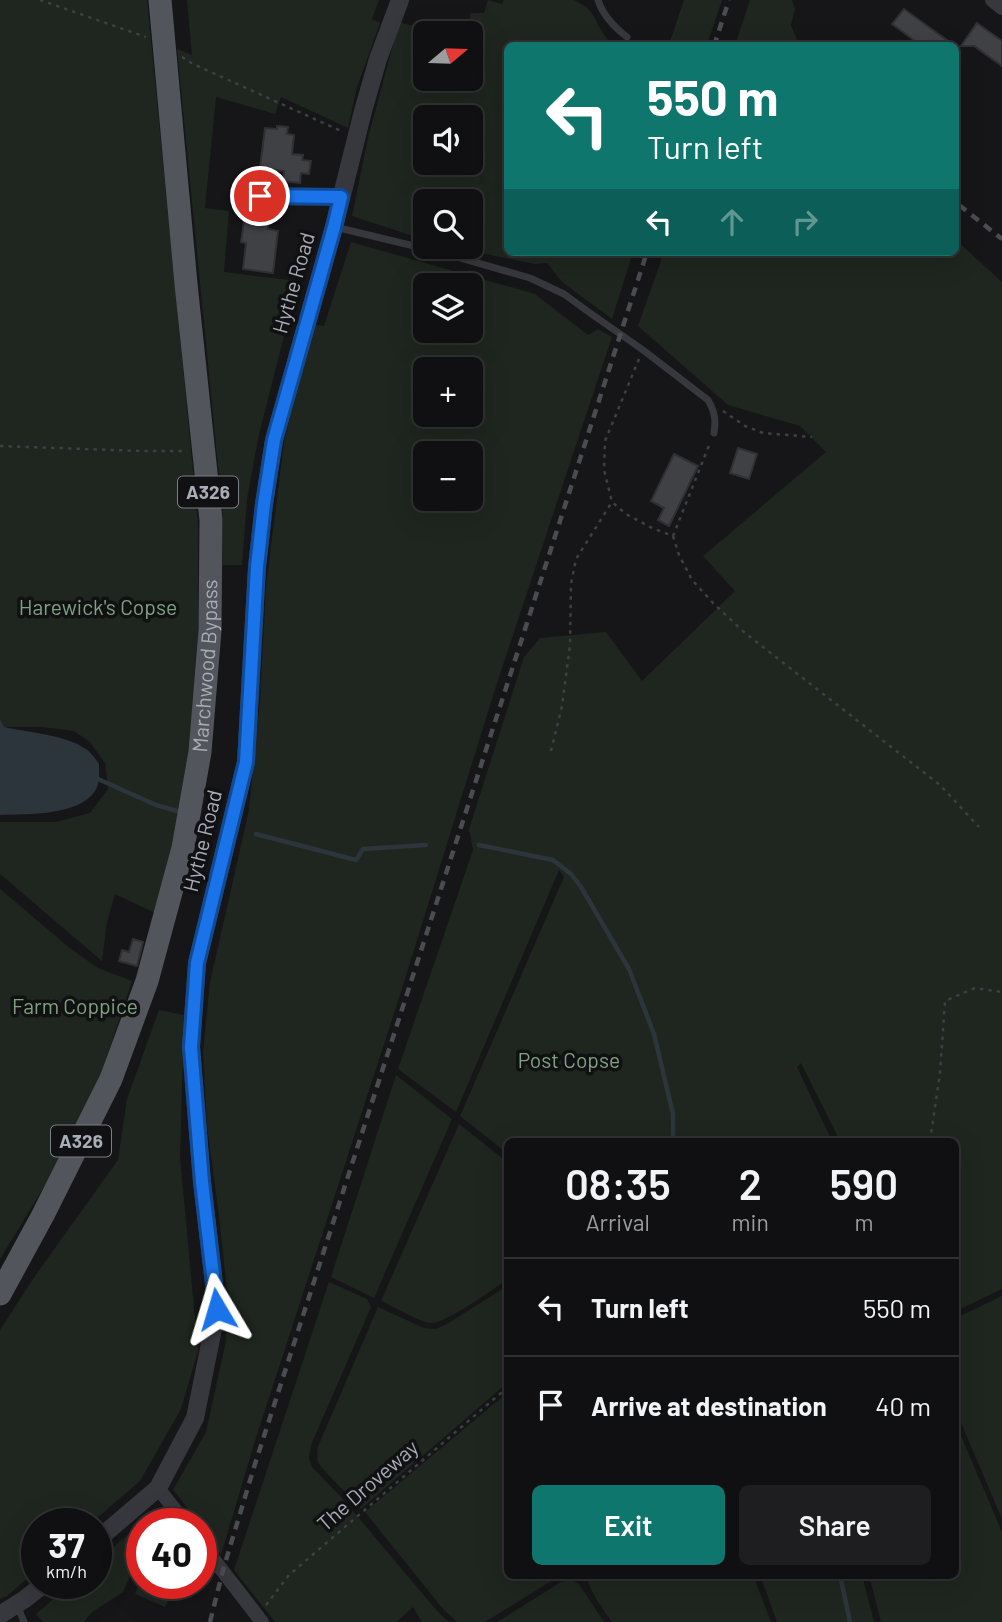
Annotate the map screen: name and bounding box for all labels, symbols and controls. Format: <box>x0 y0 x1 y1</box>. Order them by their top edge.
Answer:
north arrow <box>413 21 483 91</box>
map controls <box>413 21 483 511</box>
text: 550 m <box>647 67 778 126</box>
icon: left <box>532 70 623 161</box>
button: sound <box>413 105 483 175</box>
text: Turn left <box>647 127 764 165</box>
pin <box>230 166 290 226</box>
icon: arrive <box>241 177 279 215</box>
button: search <box>413 189 483 259</box>
icon: left <box>640 203 678 241</box>
icon: ahead <box>713 203 751 241</box>
icon: right <box>786 203 824 241</box>
street label: Hythe Road <box>266 229 319 336</box>
button: layers <box>413 273 483 343</box>
button: + <box>413 357 483 427</box>
button: − <box>413 441 483 511</box>
road number: A326 <box>178 477 238 508</box>
street label: Marchwood Bypass <box>186 579 221 753</box>
park label: Harewick's Copse <box>19 594 177 619</box>
street label: Hythe Road <box>177 787 226 894</box>
park label: Farm Coppice <box>12 993 138 1018</box>
park label: Post Copse <box>518 1047 620 1072</box>
road number: A326 <box>51 1126 111 1156</box>
text: 08:35 <box>565 1158 671 1208</box>
text: 2 <box>739 1158 762 1208</box>
text: 590 <box>830 1158 898 1208</box>
text: Arrival <box>586 1208 650 1236</box>
text: min <box>732 1208 769 1236</box>
text: m <box>854 1208 873 1236</box>
position arrow <box>180 1272 254 1346</box>
icon: left <box>532 1288 570 1326</box>
text: Turn left <box>591 1292 689 1323</box>
text: 550 m <box>863 1292 931 1323</box>
icon: arrive <box>532 1386 570 1424</box>
text: Arrive at destination <box>591 1390 827 1421</box>
text: 40 m <box>875 1390 931 1421</box>
street label: The Droveway <box>311 1434 423 1536</box>
button: Exit <box>532 1485 725 1565</box>
button: Share <box>739 1485 931 1565</box>
speed limit sign: 40 <box>126 1508 217 1599</box>
text: 37 <box>48 1523 85 1565</box>
text: km/h <box>46 1560 87 1582</box>

